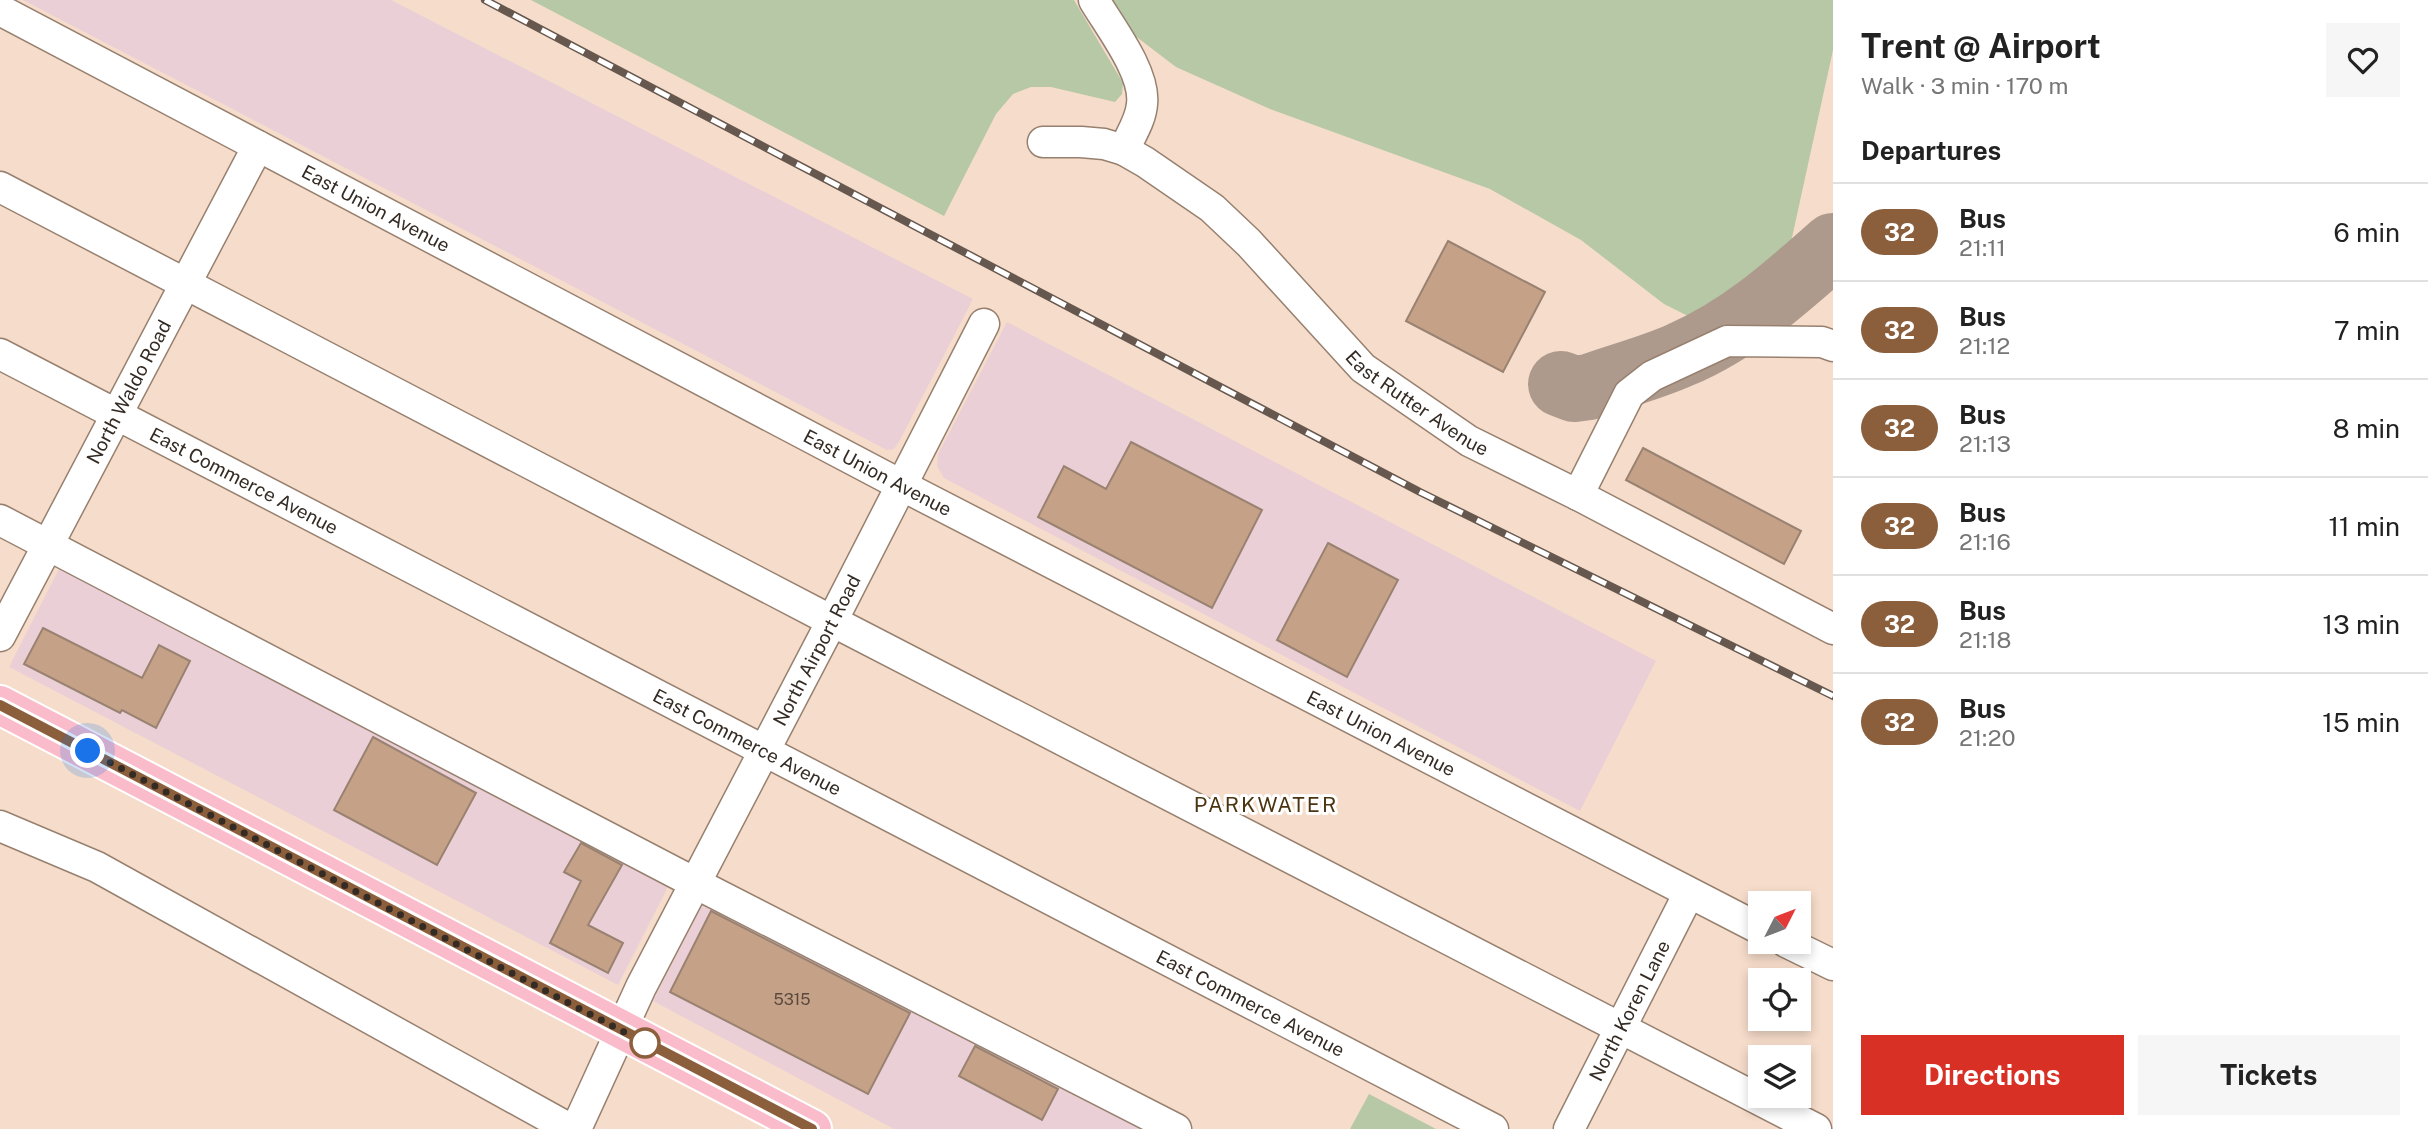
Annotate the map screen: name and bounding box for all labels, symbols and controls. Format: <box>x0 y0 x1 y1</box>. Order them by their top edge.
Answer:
button: heart <box>2326 23 2400 97</box>
text: Trent @ Airport <box>1861 27 2101 65</box>
text: Walk · 3 min · 170 m <box>1861 72 2068 99</box>
text: Departures <box>1861 135 2001 166</box>
street label: East Union Avenue <box>298 160 454 256</box>
text: Bus <box>1959 203 2006 234</box>
text: 6 min <box>2333 217 2400 248</box>
text: 32 <box>1884 218 1915 246</box>
text: 21:11 <box>1959 234 2006 261</box>
text: Bus <box>1959 301 2006 332</box>
text: 7 min <box>2334 315 2400 346</box>
street label: North Waldo Road <box>82 316 175 467</box>
text: 32 <box>1884 316 1915 344</box>
text: 21:12 <box>1959 332 2010 359</box>
street label: East Rutter Avenue <box>1341 346 1492 460</box>
text: Bus <box>1959 399 2006 430</box>
text: 8 min <box>2333 413 2400 444</box>
text: 32 <box>1884 414 1915 442</box>
street label: East Commerce Avenue <box>146 423 342 539</box>
street label: East Union Avenue <box>800 425 955 520</box>
text: 21:13 <box>1959 430 2011 457</box>
text: Bus <box>1959 497 2006 528</box>
text: 11 min <box>2328 511 2400 542</box>
text: 32 <box>1884 512 1915 540</box>
text: 21:16 <box>1959 528 2011 555</box>
street label: North Airport Road <box>768 571 865 729</box>
text: Bus <box>1959 595 2006 626</box>
text: 13 min <box>2323 609 2400 640</box>
text: 32 <box>1884 610 1915 638</box>
text: 21:18 <box>1959 626 2012 653</box>
street label: East Commerce Avenue <box>649 684 845 800</box>
street label: East Union Avenue <box>1303 686 1459 781</box>
text: Bus <box>1959 693 2006 724</box>
text: 15 min <box>2322 707 2400 738</box>
text: 32 <box>1884 708 1915 736</box>
text: 21:20 <box>1959 724 2016 751</box>
your location <box>70 733 105 768</box>
district label: PARKWATER <box>1194 792 1338 817</box>
north arrow <box>1748 891 1811 954</box>
map controls <box>1748 891 1811 1108</box>
street label: North Koren Lane <box>1584 936 1674 1084</box>
street label: East Commerce Avenue <box>1153 945 1348 1061</box>
button: locate <box>1748 968 1811 1031</box>
house number: 5315 <box>773 990 811 1009</box>
unlabelled marker <box>630 1028 660 1058</box>
button: Directions <box>1861 1035 2124 1115</box>
button: Tickets <box>2138 1035 2400 1115</box>
button: layers <box>1748 1045 1811 1108</box>

